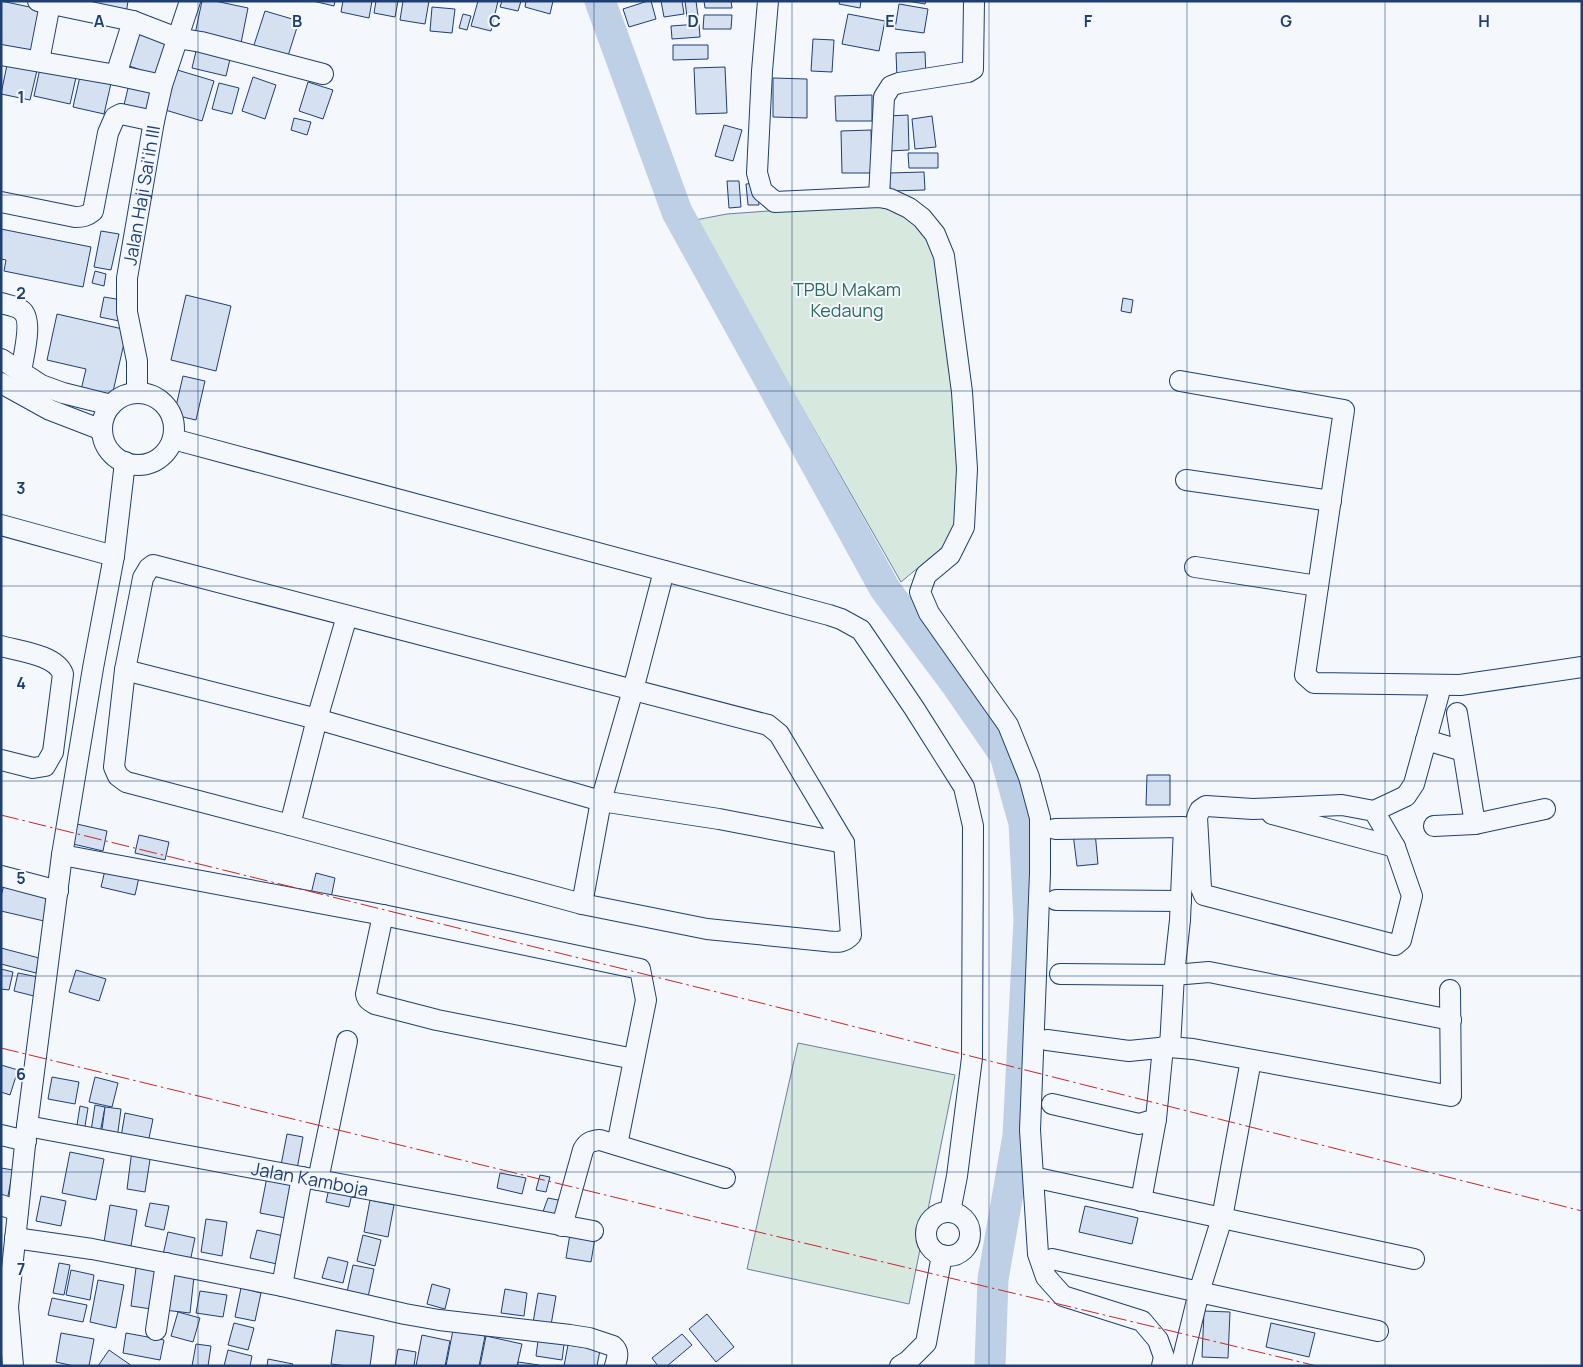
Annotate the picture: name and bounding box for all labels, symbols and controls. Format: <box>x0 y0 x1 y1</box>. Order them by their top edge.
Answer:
text: A <box>94 10 105 32</box>
text: B <box>292 10 302 32</box>
text: C <box>489 10 501 32</box>
text: D <box>687 10 699 32</box>
text: E <box>885 10 895 32</box>
text: F <box>1084 10 1093 32</box>
text: G <box>1280 10 1292 32</box>
text: H <box>1478 10 1490 32</box>
text: 1 <box>17 86 25 108</box>
street label: Jalan Haji Sai'ih III <box>117 123 165 267</box>
park label: TPBU Makam Kedaung <box>793 277 901 322</box>
text: 2 <box>16 282 26 304</box>
text: 3 <box>16 477 26 499</box>
text: 4 <box>16 672 26 694</box>
text: 5 <box>16 867 26 889</box>
text: 6 <box>16 1063 26 1085</box>
street label: Jalan Kamboja <box>250 1156 371 1201</box>
text: 7 <box>17 1258 25 1280</box>

